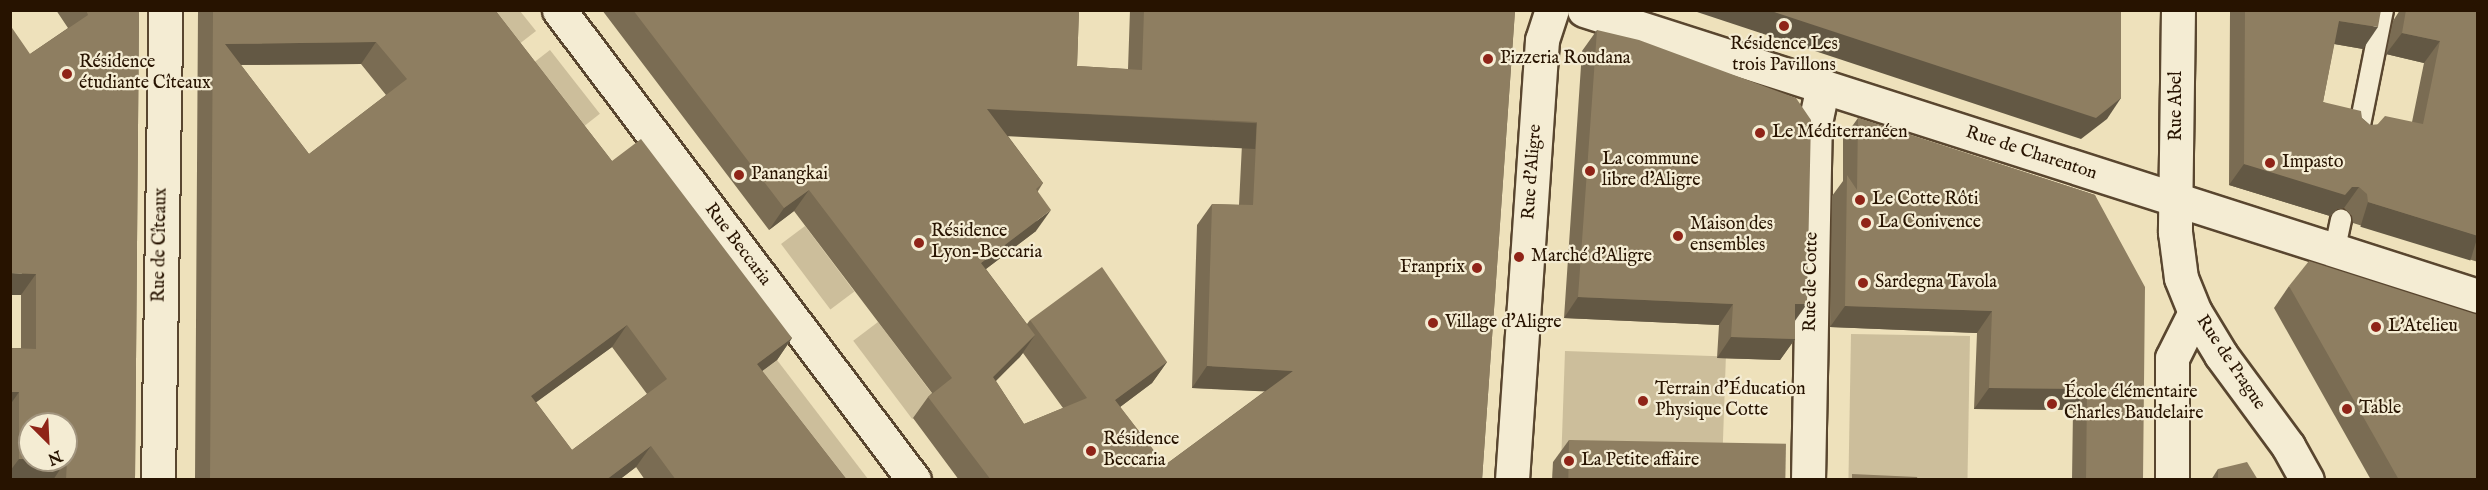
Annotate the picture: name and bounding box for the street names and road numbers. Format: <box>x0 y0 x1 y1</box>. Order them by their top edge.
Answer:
street label: Rue Abel <box>2166 71 2188 141</box>
street label: Rue de Charenton <box>1963 123 2099 185</box>
street label: Rue d'Aligre <box>1519 124 1547 220</box>
street label: Rue de Cîteaux <box>149 187 173 303</box>
street label: Rue Beccaria <box>699 199 775 291</box>
street label: Rue de Cotte <box>1800 232 1824 332</box>
street label: Rue de Prague <box>2191 312 2269 414</box>

